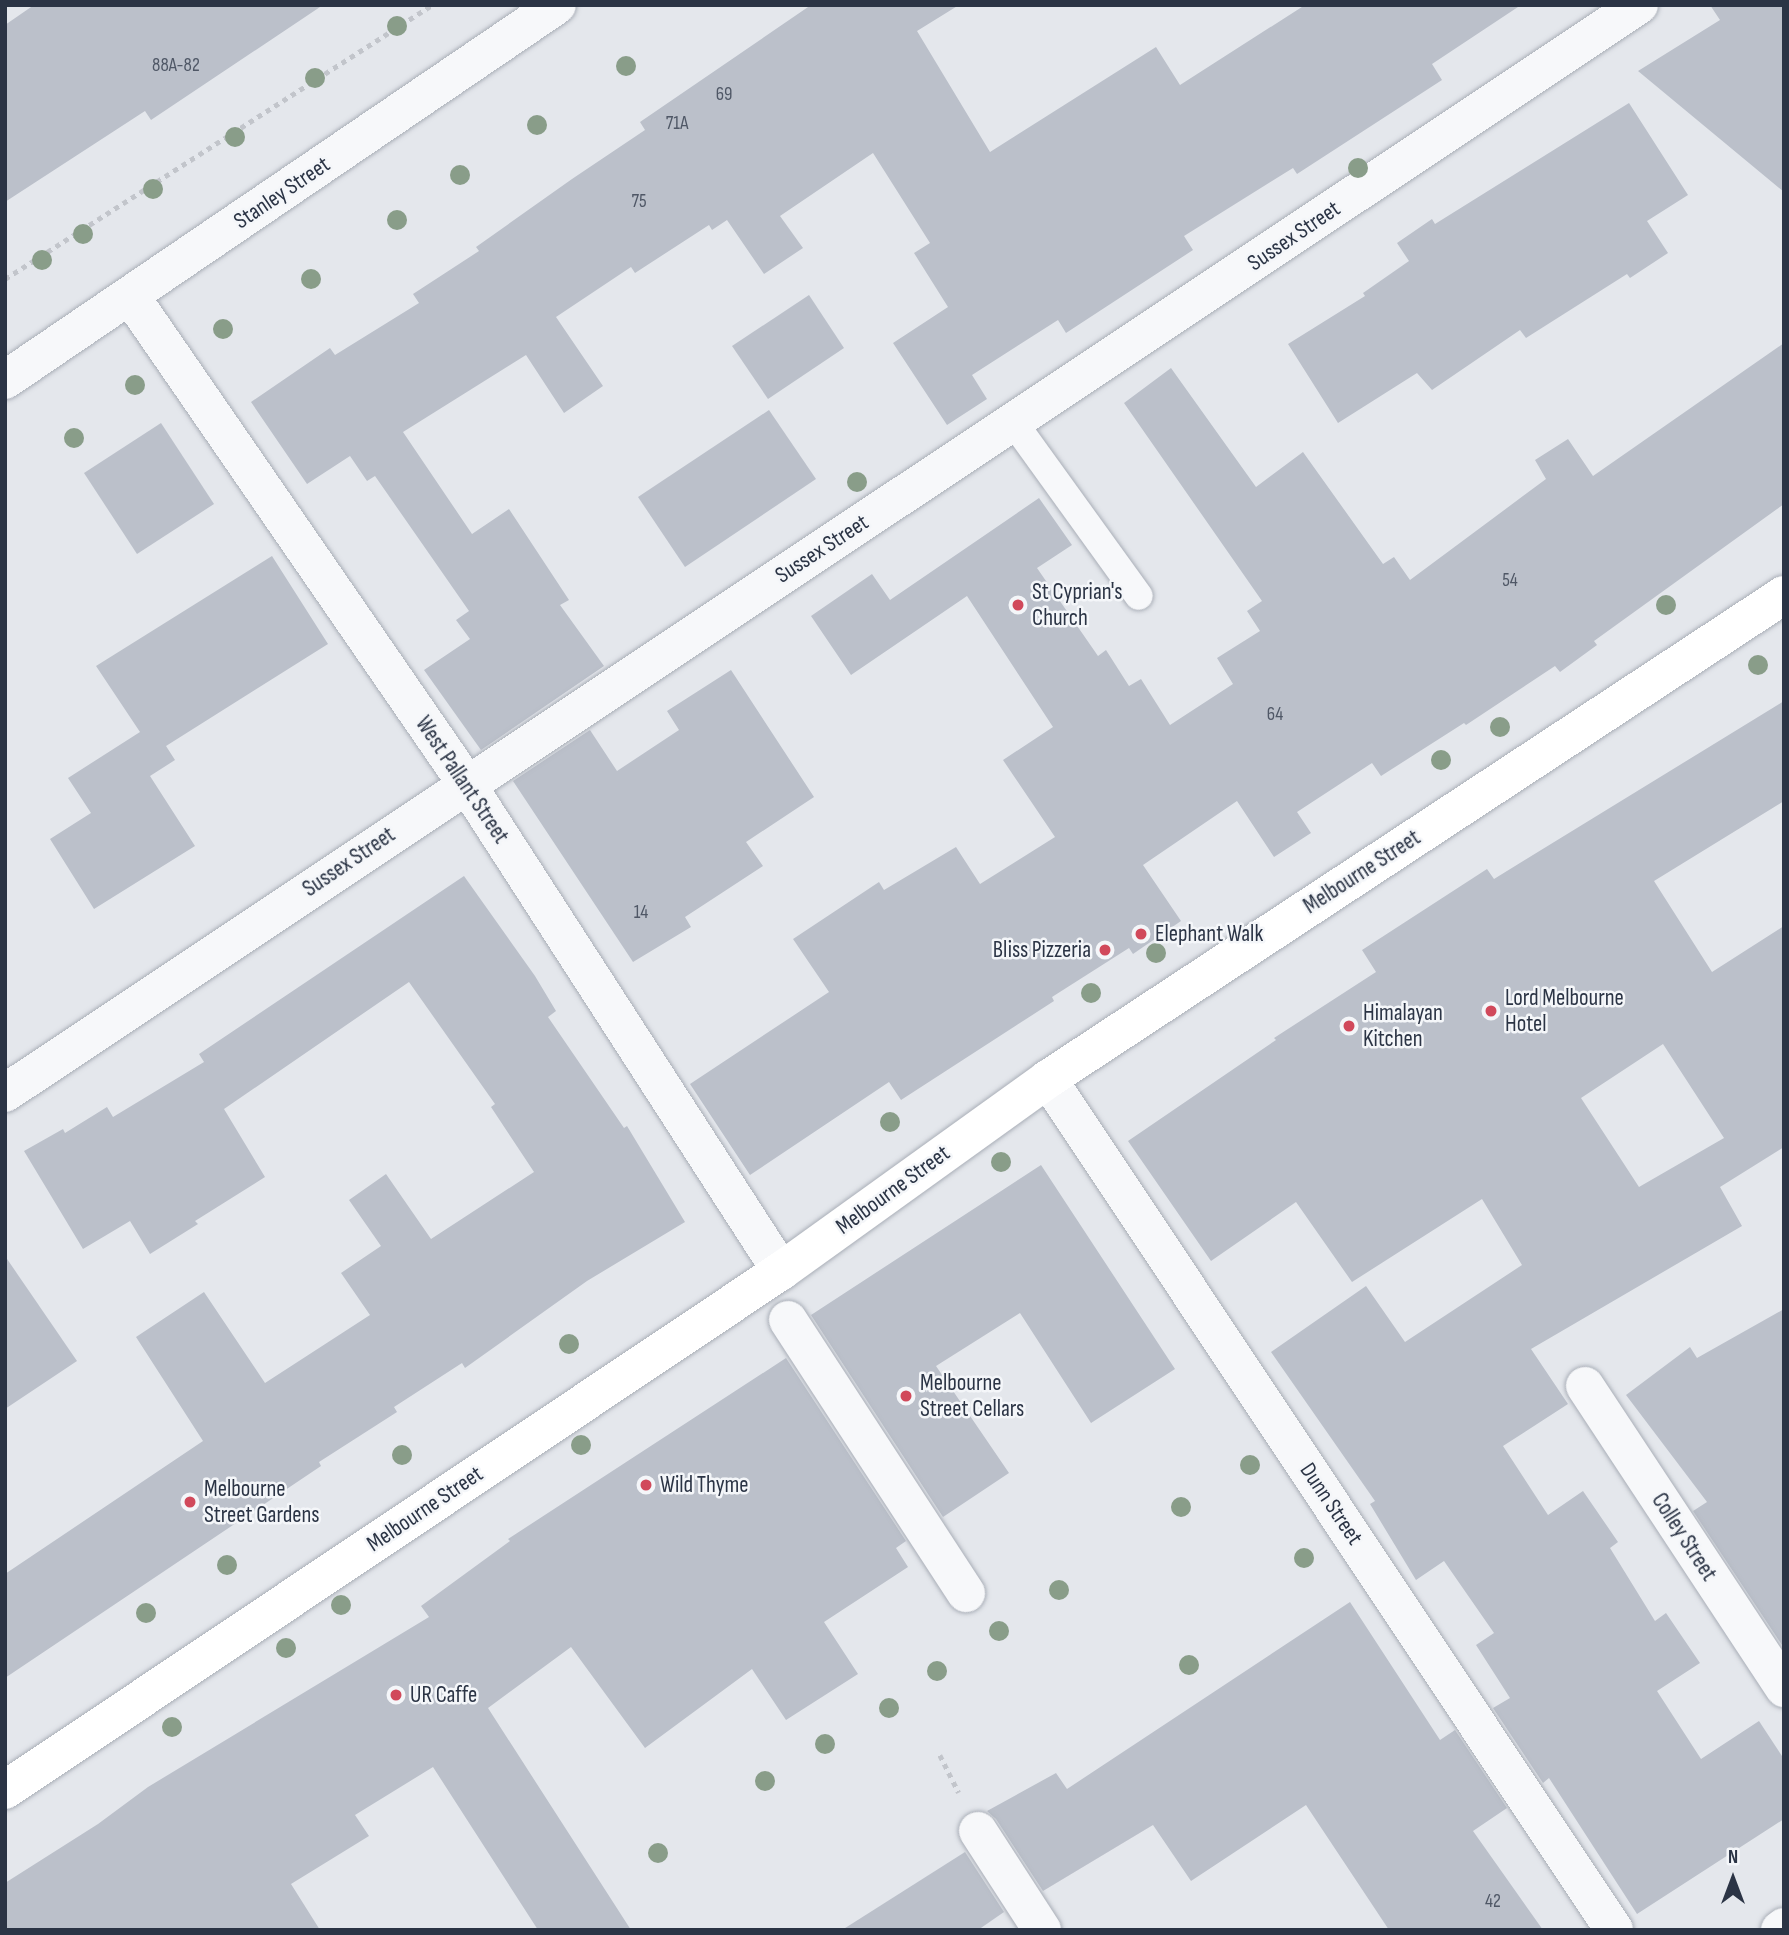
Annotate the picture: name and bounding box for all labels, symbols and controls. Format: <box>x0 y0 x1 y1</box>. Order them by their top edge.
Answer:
house number: 88A-82 <box>152 55 200 77</box>
house number: 69 <box>716 84 732 106</box>
house number: 71A <box>666 113 688 135</box>
street label: Stanley Street <box>229 151 335 235</box>
house number: 75 <box>631 191 647 213</box>
street label: Sussex Street <box>1243 195 1345 277</box>
street label: Sussex Street <box>770 509 874 589</box>
house number: 54 <box>1502 570 1518 592</box>
place label: St Cyprian's Church <box>1032 578 1123 632</box>
marker: St Cyprian's Church <box>1010 597 1026 613</box>
house number: 64 <box>1267 704 1283 726</box>
street label: West Pallant Street <box>409 711 515 849</box>
street label: Sussex Street <box>298 821 400 903</box>
street label: Melbourne Street <box>1298 824 1426 920</box>
house number: 14 <box>634 902 648 924</box>
place label: Elephant Walk <box>1155 920 1263 948</box>
marker: Elephant Walk <box>1133 926 1149 942</box>
place label: Bliss Pizzeria <box>993 936 1091 964</box>
marker: Bliss Pizzeria <box>1097 942 1113 958</box>
place label: Lord Melbourne Hotel <box>1505 984 1624 1038</box>
place label: Himalayan Kitchen <box>1363 999 1443 1053</box>
marker: Lord Melbourne Hotel <box>1483 1003 1499 1019</box>
marker: Himalayan Kitchen <box>1341 1018 1357 1034</box>
street label: Melbourne Street <box>831 1140 955 1240</box>
place label: Melbourne Street Cellars <box>920 1369 1024 1423</box>
marker: Melbourne Street Cellars <box>898 1388 914 1404</box>
street label: Dunn Street <box>1294 1458 1368 1550</box>
street label: Melbourne Street <box>362 1460 488 1558</box>
place label: Wild Thyme <box>660 1471 749 1499</box>
place label: Melbourne Street Gardens <box>204 1475 320 1529</box>
marker: Wild Thyme <box>638 1477 654 1493</box>
street label: Colley Street <box>1645 1488 1723 1586</box>
marker: Melbourne Street Gardens <box>182 1494 198 1510</box>
place label: UR Caffe <box>410 1681 477 1709</box>
marker: UR Caffe <box>388 1687 404 1703</box>
north arrow <box>1698 1844 1768 1914</box>
text: N <box>1728 1846 1738 1869</box>
house number: 42 <box>1485 1891 1501 1913</box>

